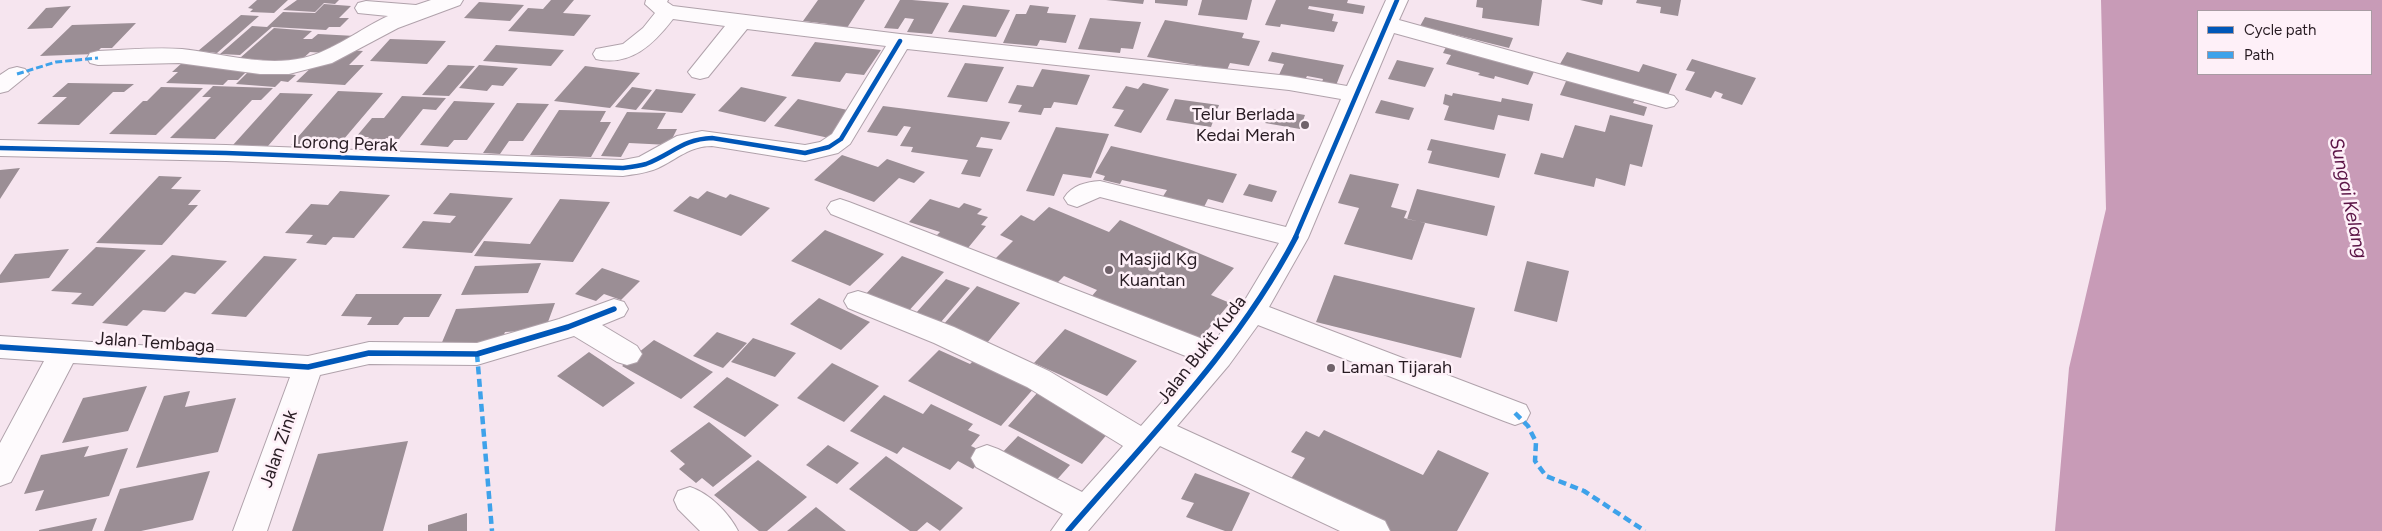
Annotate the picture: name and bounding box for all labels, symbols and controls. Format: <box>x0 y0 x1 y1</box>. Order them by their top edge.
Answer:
legend <box>2197 10 2372 75</box>
text: Cycle path <box>2244 21 2316 39</box>
text: Path <box>2244 46 2274 64</box>
place label: Telur Berlada Kedai Merah <box>1192 104 1295 146</box>
marker: Telur Berlada Kedai Merah <box>1299 119 1311 131</box>
street label: Lorong Perak <box>292 131 398 157</box>
water label: Sungai Kelang <box>2324 135 2372 261</box>
place label: Masjid Kg Kuantan <box>1119 249 1197 292</box>
marker: Masjid Kg Kuantan <box>1103 264 1115 276</box>
street label: Jalan Bukit Kuda <box>1153 291 1251 409</box>
street label: Jalan Tembaga <box>95 328 215 358</box>
place label: Laman Tijarah <box>1341 357 1452 379</box>
marker: Laman Tijarah <box>1325 362 1337 374</box>
street label: Jalan Zink <box>256 407 302 491</box>

